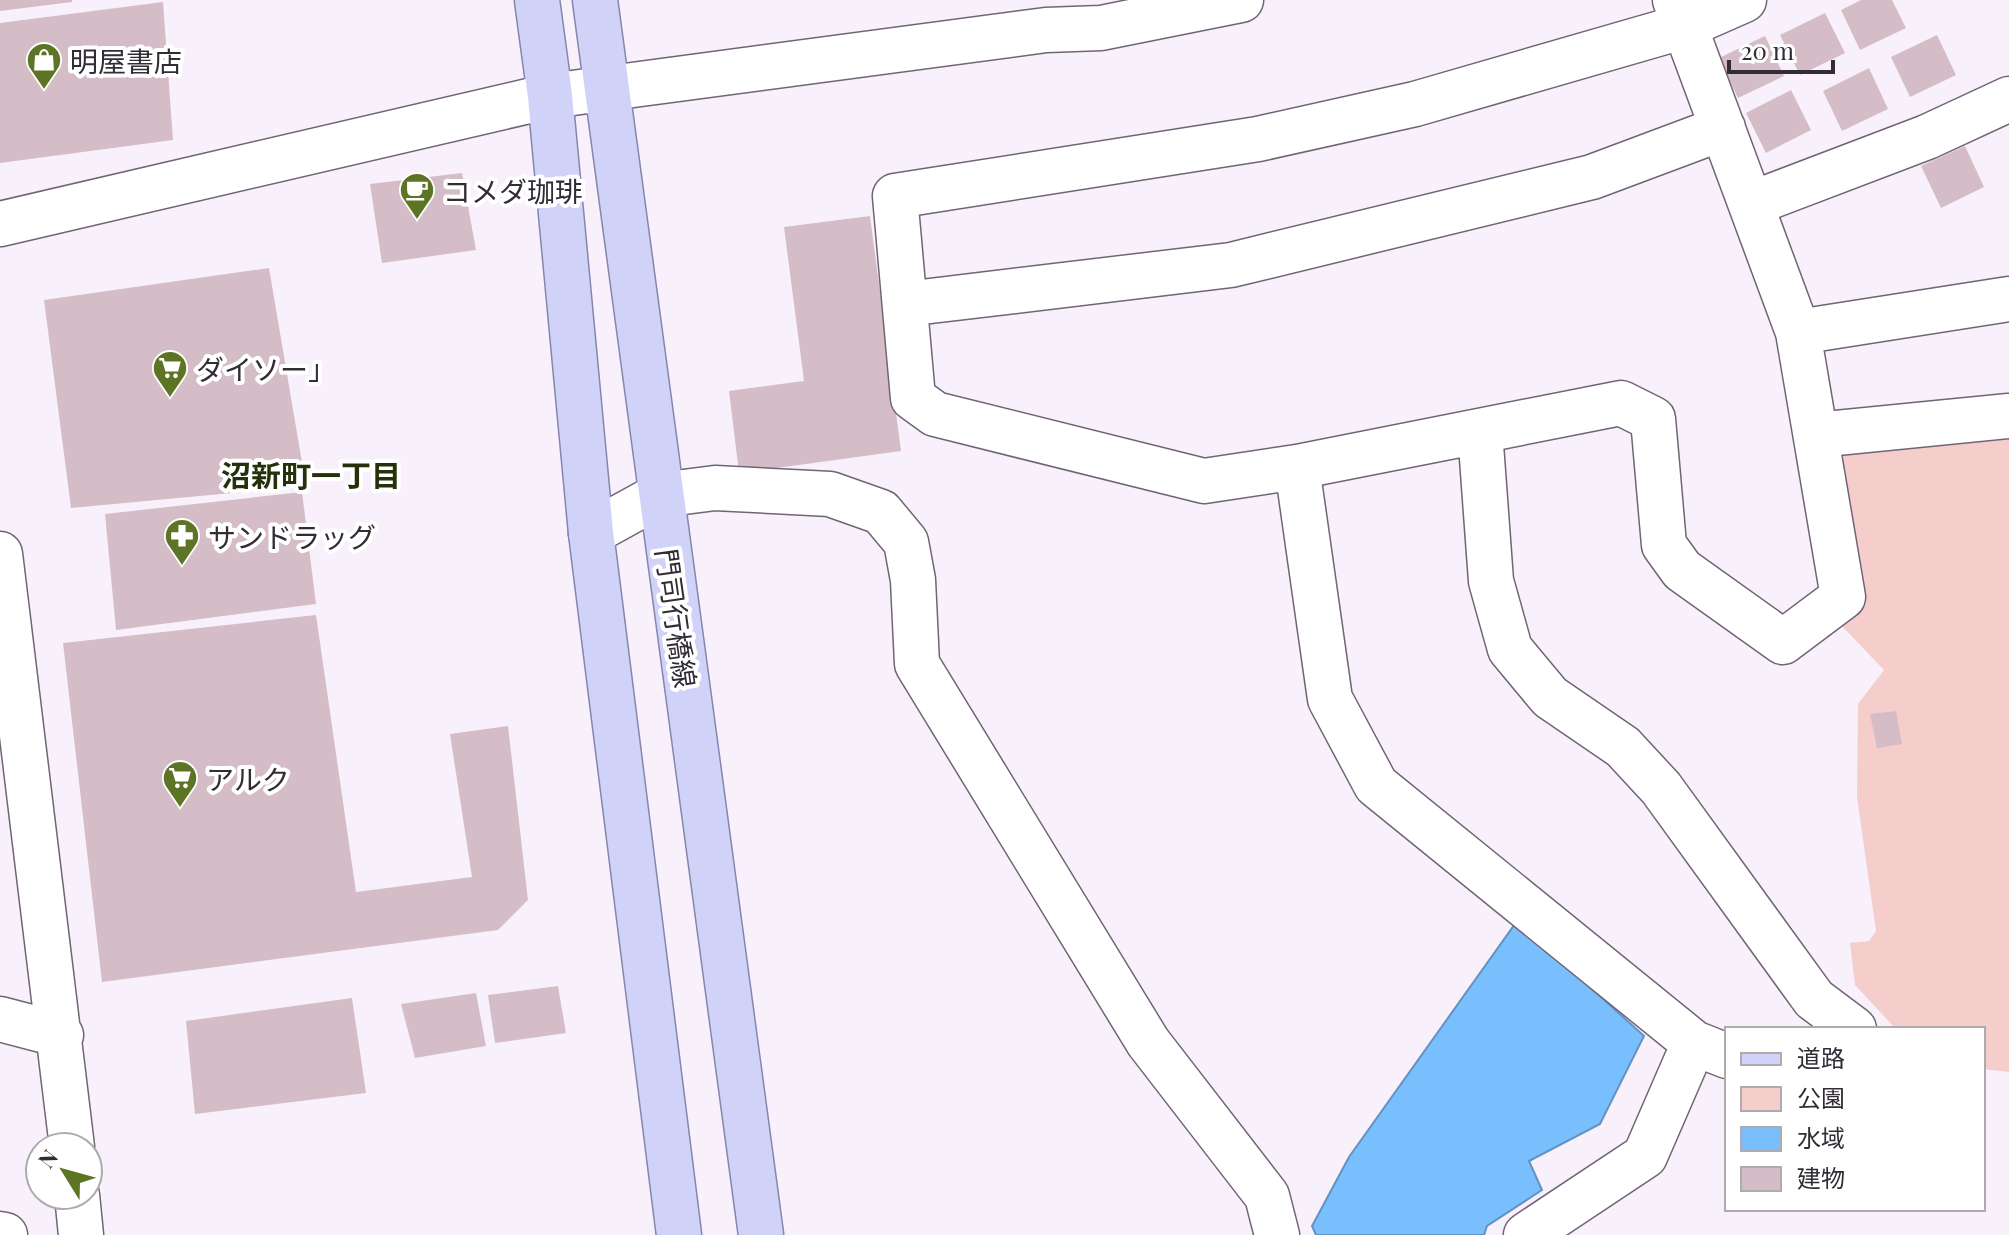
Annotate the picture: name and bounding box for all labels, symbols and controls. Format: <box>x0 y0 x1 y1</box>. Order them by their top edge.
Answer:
scale bar <box>1729 24 1833 74</box>
text: 20 m <box>1741 34 1794 66</box>
shop icon: 明屋書店 <box>25 41 63 91</box>
place label: 明屋書店 <box>70 42 182 79</box>
cafe icon: コメダ珈琲 <box>398 171 436 221</box>
place label: コメダ珈琲 <box>443 172 583 209</box>
supermarket icon: ダイソー」 <box>151 349 189 399</box>
place label: ダイソー」 <box>196 350 336 387</box>
district label: 沼新町一丁目 <box>221 455 401 495</box>
pharmacy icon: サンドラッグ <box>163 517 201 567</box>
place label: サンドラッグ <box>208 518 376 555</box>
street label: 門司行橋線 <box>649 546 705 690</box>
supermarket icon: アルク <box>161 759 199 809</box>
place label: アルク <box>206 760 290 797</box>
legend <box>1725 1027 1985 1211</box>
text: 道路 <box>1797 1041 1845 1073</box>
text: 公園 <box>1797 1081 1845 1113</box>
text: 水域 <box>1797 1121 1845 1153</box>
north arrow <box>24 1131 104 1211</box>
text: N <box>30 1143 64 1174</box>
text: 建物 <box>1797 1161 1845 1193</box>

